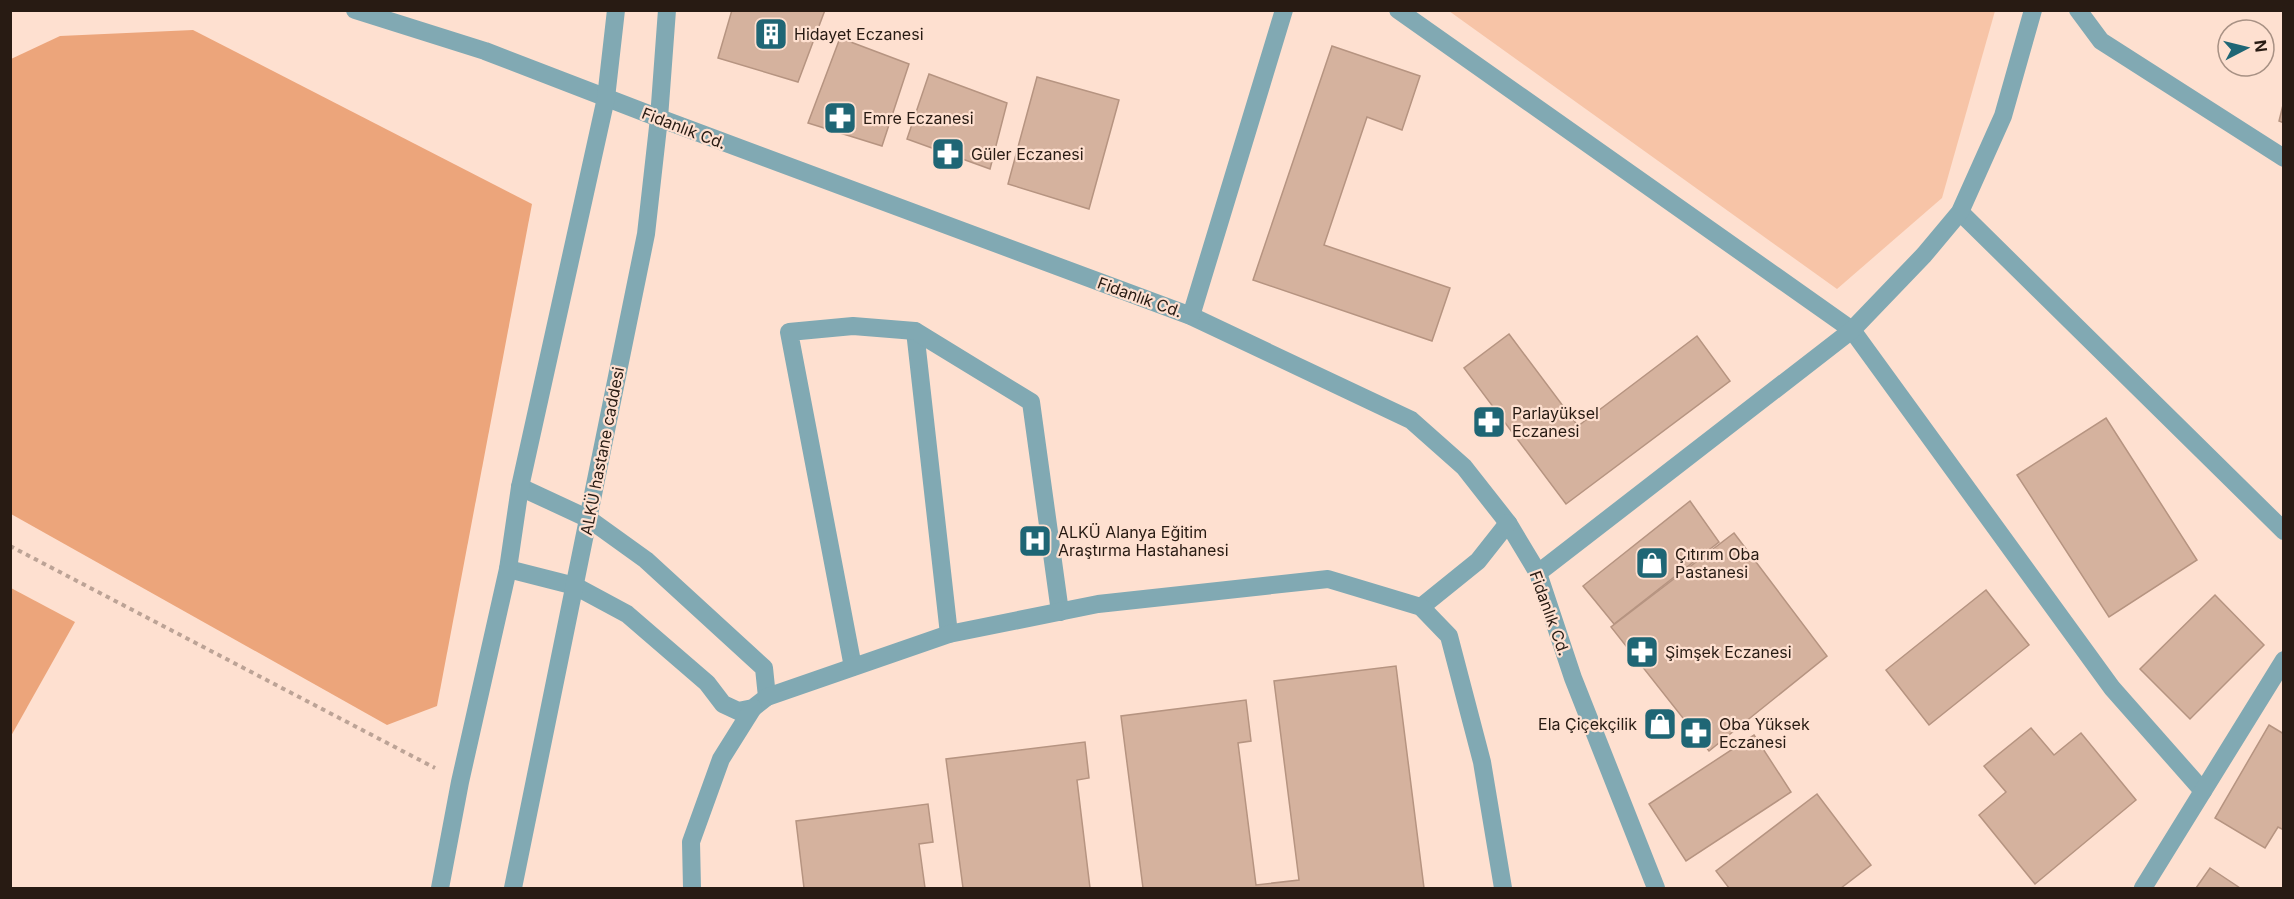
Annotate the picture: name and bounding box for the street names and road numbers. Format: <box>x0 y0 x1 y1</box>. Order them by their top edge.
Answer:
street label: Fidanlık Cd. <box>639 103 729 153</box>
street label: Fidanlık Cd. <box>1095 272 1185 322</box>
street label: ALKÜ hastane caddesi <box>576 365 628 537</box>
street label: Fidanlık Cd. <box>1525 568 1575 658</box>

